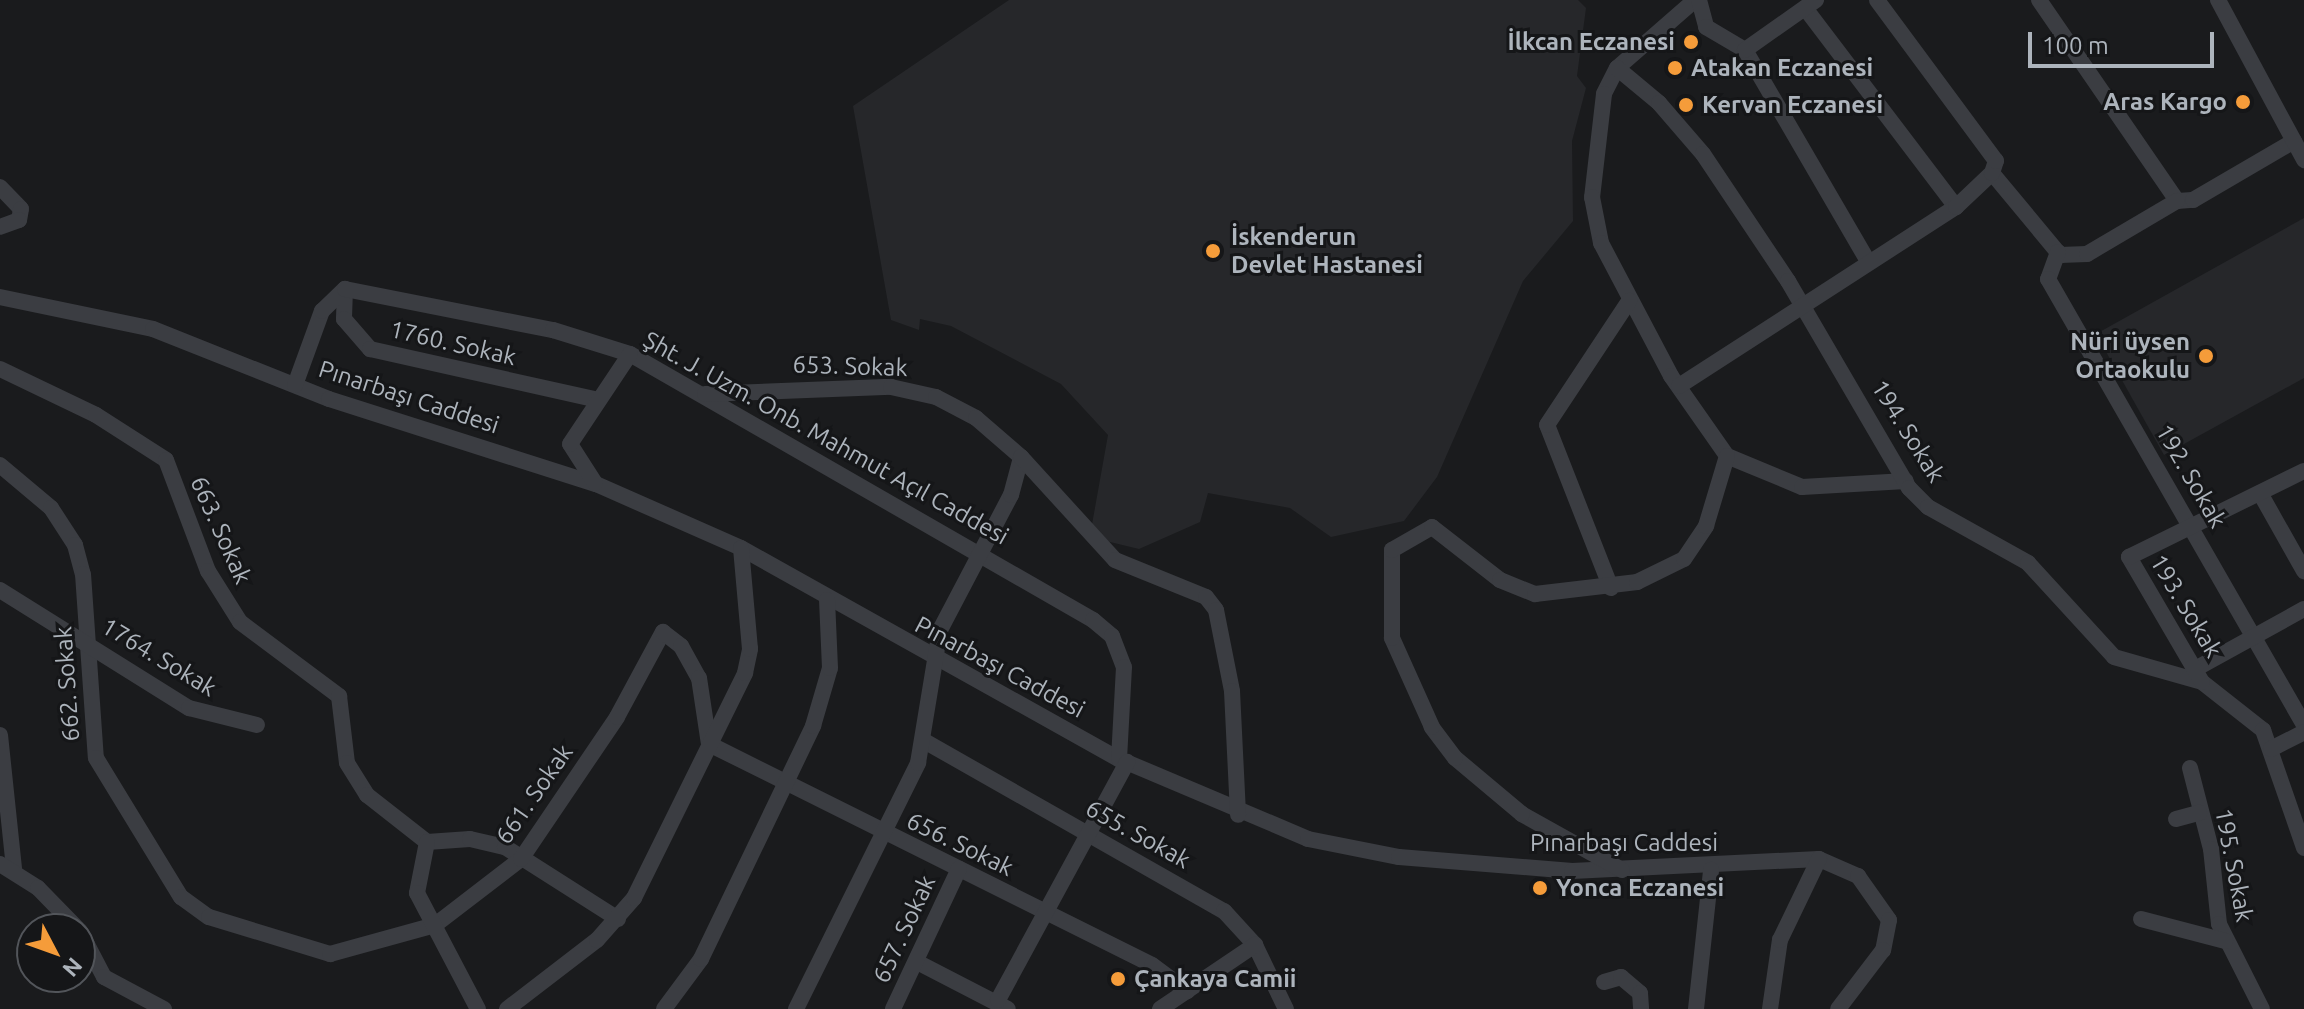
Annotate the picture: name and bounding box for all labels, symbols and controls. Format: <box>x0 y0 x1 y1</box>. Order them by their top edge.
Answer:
scale bar <box>2032 16 2218 66</box>
place label: İlkcan Eczanesi <box>1507 28 1675 56</box>
text: 100 m <box>2042 32 2109 59</box>
marker: İlkcan Eczanesi <box>1682 33 1700 51</box>
place label: Atakan Eczanesi <box>1691 54 1873 82</box>
marker: Atakan Eczanesi <box>1666 59 1684 77</box>
place label: Aras Kargo <box>2103 88 2227 116</box>
place label: Kervan Eczanesi <box>1702 91 1883 119</box>
marker: Aras Kargo <box>2234 93 2252 111</box>
marker: Kervan Eczanesi <box>1677 96 1695 114</box>
place label: İskenderun Devlet Hastanesi <box>1231 223 1423 279</box>
marker: İskenderun Devlet Hastanesi <box>1202 240 1224 262</box>
street label: 1760. Sokak <box>387 314 519 372</box>
street label: Şht. J. Uzm. Onb. Mahmut Açıl Caddesi <box>638 325 1014 551</box>
place label: Nüri üysen Ortaokulu <box>2070 328 2190 384</box>
marker: Nüri üysen Ortaokulu <box>2197 347 2215 365</box>
street label: 653. Sokak <box>792 350 908 382</box>
street label: Pınarbaşı Caddesi <box>315 354 503 440</box>
street label: 194. Sokak <box>1865 375 1951 487</box>
street label: 192. Sokak <box>2150 419 2232 533</box>
street label: 663. Sokak <box>184 472 258 588</box>
street label: 193. Sokak <box>2144 549 2228 663</box>
street label: Pınarbaşı Caddesi <box>910 610 1090 724</box>
street label: 1764. Sokak <box>96 612 222 702</box>
street label: 662. Sokak <box>49 626 85 742</box>
street label: 661. Sokak <box>489 739 579 849</box>
street label: 655. Sokak <box>1081 793 1195 875</box>
street label: 656. Sokak <box>902 806 1018 882</box>
street label: 195. Sokak <box>2209 806 2259 924</box>
street label: Pınarbaşı Caddesi <box>1530 829 1718 857</box>
street label: 657. Sokak <box>867 871 941 987</box>
place label: Yonca Eczanesi <box>1556 874 1724 902</box>
marker: Yonca Eczanesi <box>1531 879 1549 897</box>
north arrow <box>16 913 96 993</box>
text: N <box>58 953 88 982</box>
place label: Çankaya Camii <box>1134 965 1297 993</box>
marker: Çankaya Camii <box>1109 970 1127 988</box>

